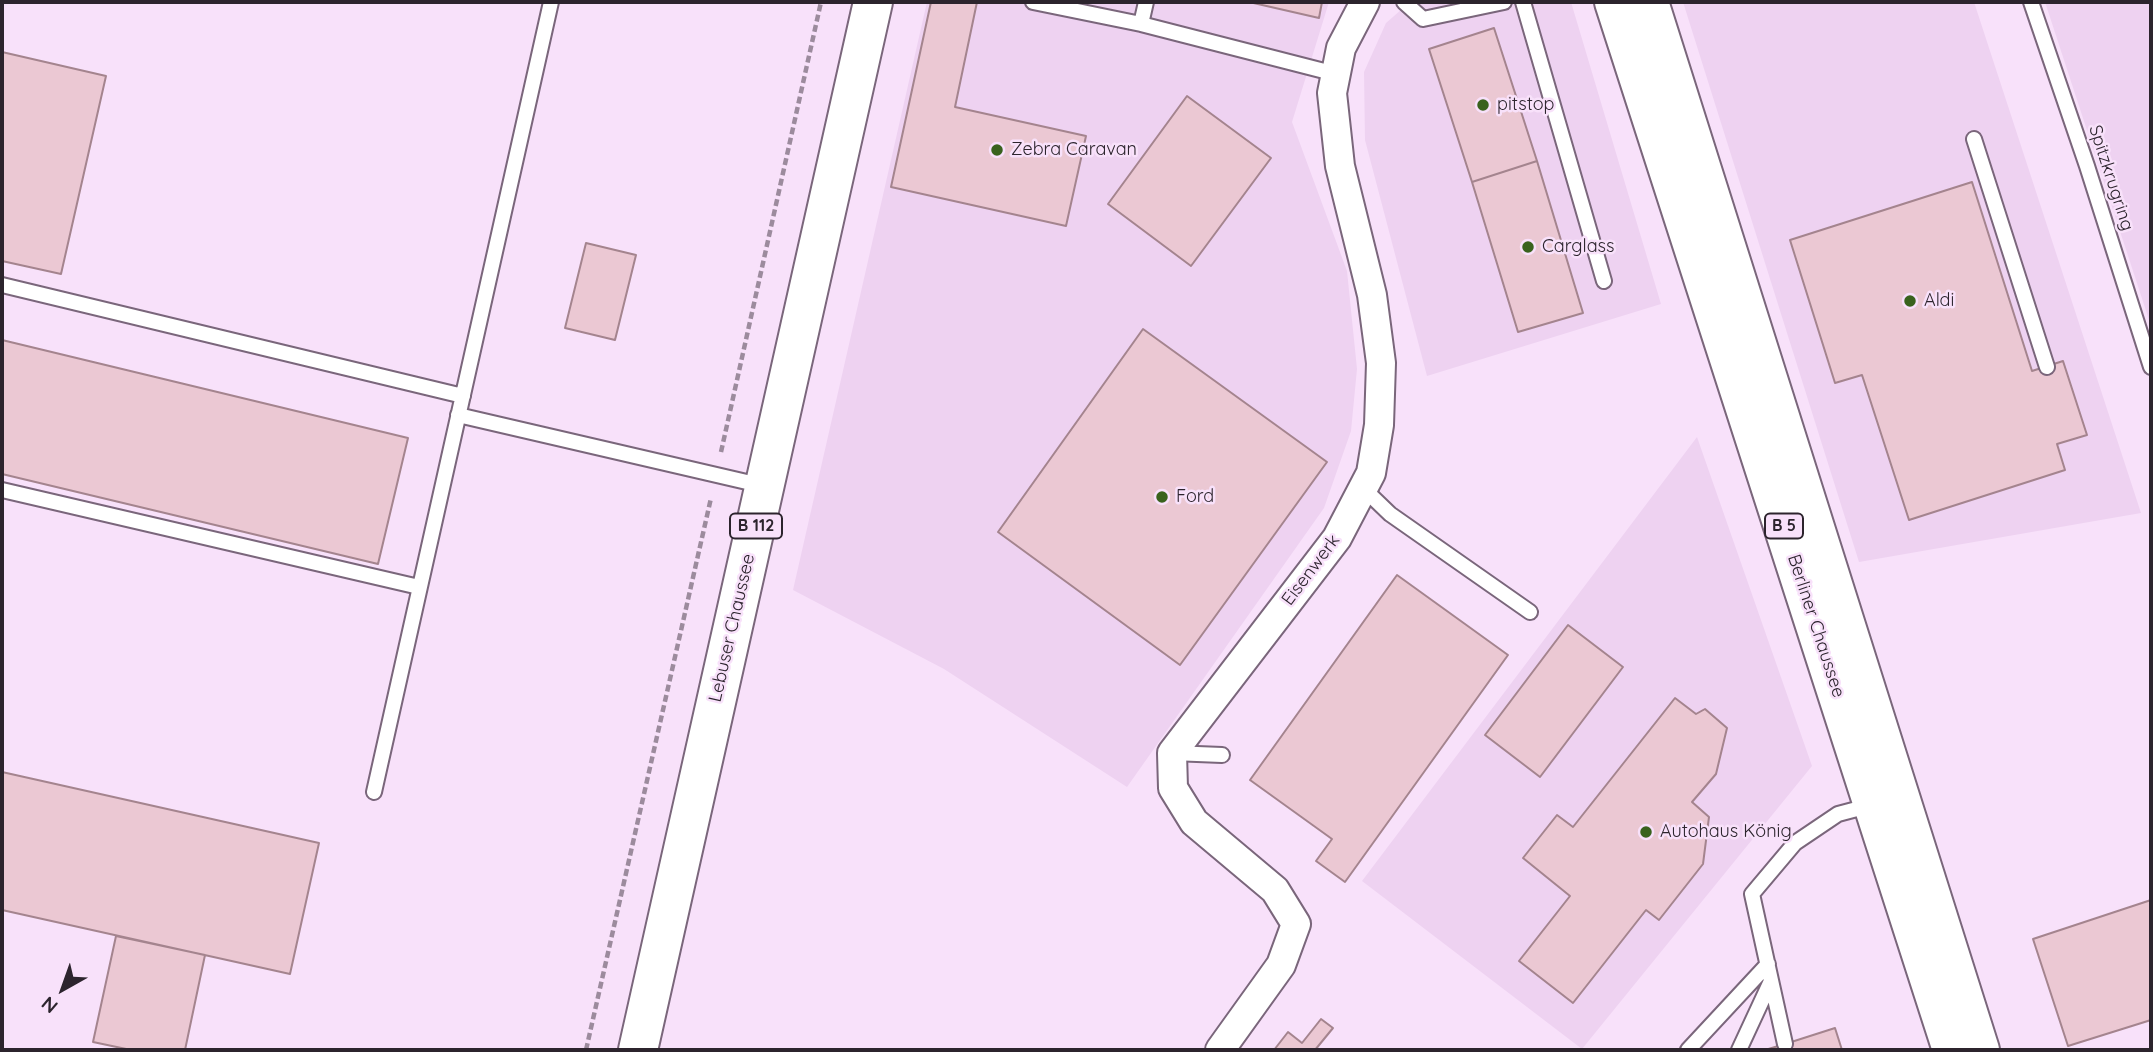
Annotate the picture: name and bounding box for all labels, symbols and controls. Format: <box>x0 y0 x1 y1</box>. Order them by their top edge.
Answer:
place label: pitstop <box>1497 94 1554 116</box>
marker: pitstop <box>1475 97 1491 113</box>
street label: Spitzkrugring <box>2084 122 2138 234</box>
place label: Zebra Caravan <box>1011 139 1137 161</box>
marker: Zebra Caravan <box>989 142 1005 158</box>
place label: Carglass <box>1542 236 1614 258</box>
marker: Carglass <box>1520 239 1536 255</box>
place label: Aldi <box>1924 290 1954 312</box>
marker: Aldi <box>1902 293 1918 309</box>
place label: Ford <box>1176 486 1214 508</box>
marker: Ford <box>1154 489 1170 505</box>
road number: B 112 <box>730 513 782 538</box>
road number: B 5 <box>1765 513 1803 538</box>
street label: Eisenwerk <box>1277 530 1345 610</box>
street label: Lebuser Chaussee <box>704 552 760 704</box>
street label: Berliner Chaussee <box>1783 552 1849 700</box>
place label: Autohaus König <box>1660 821 1792 843</box>
marker: Autohaus König <box>1638 824 1654 840</box>
north arrow <box>28 954 98 1024</box>
text: N <box>36 991 63 1019</box>

